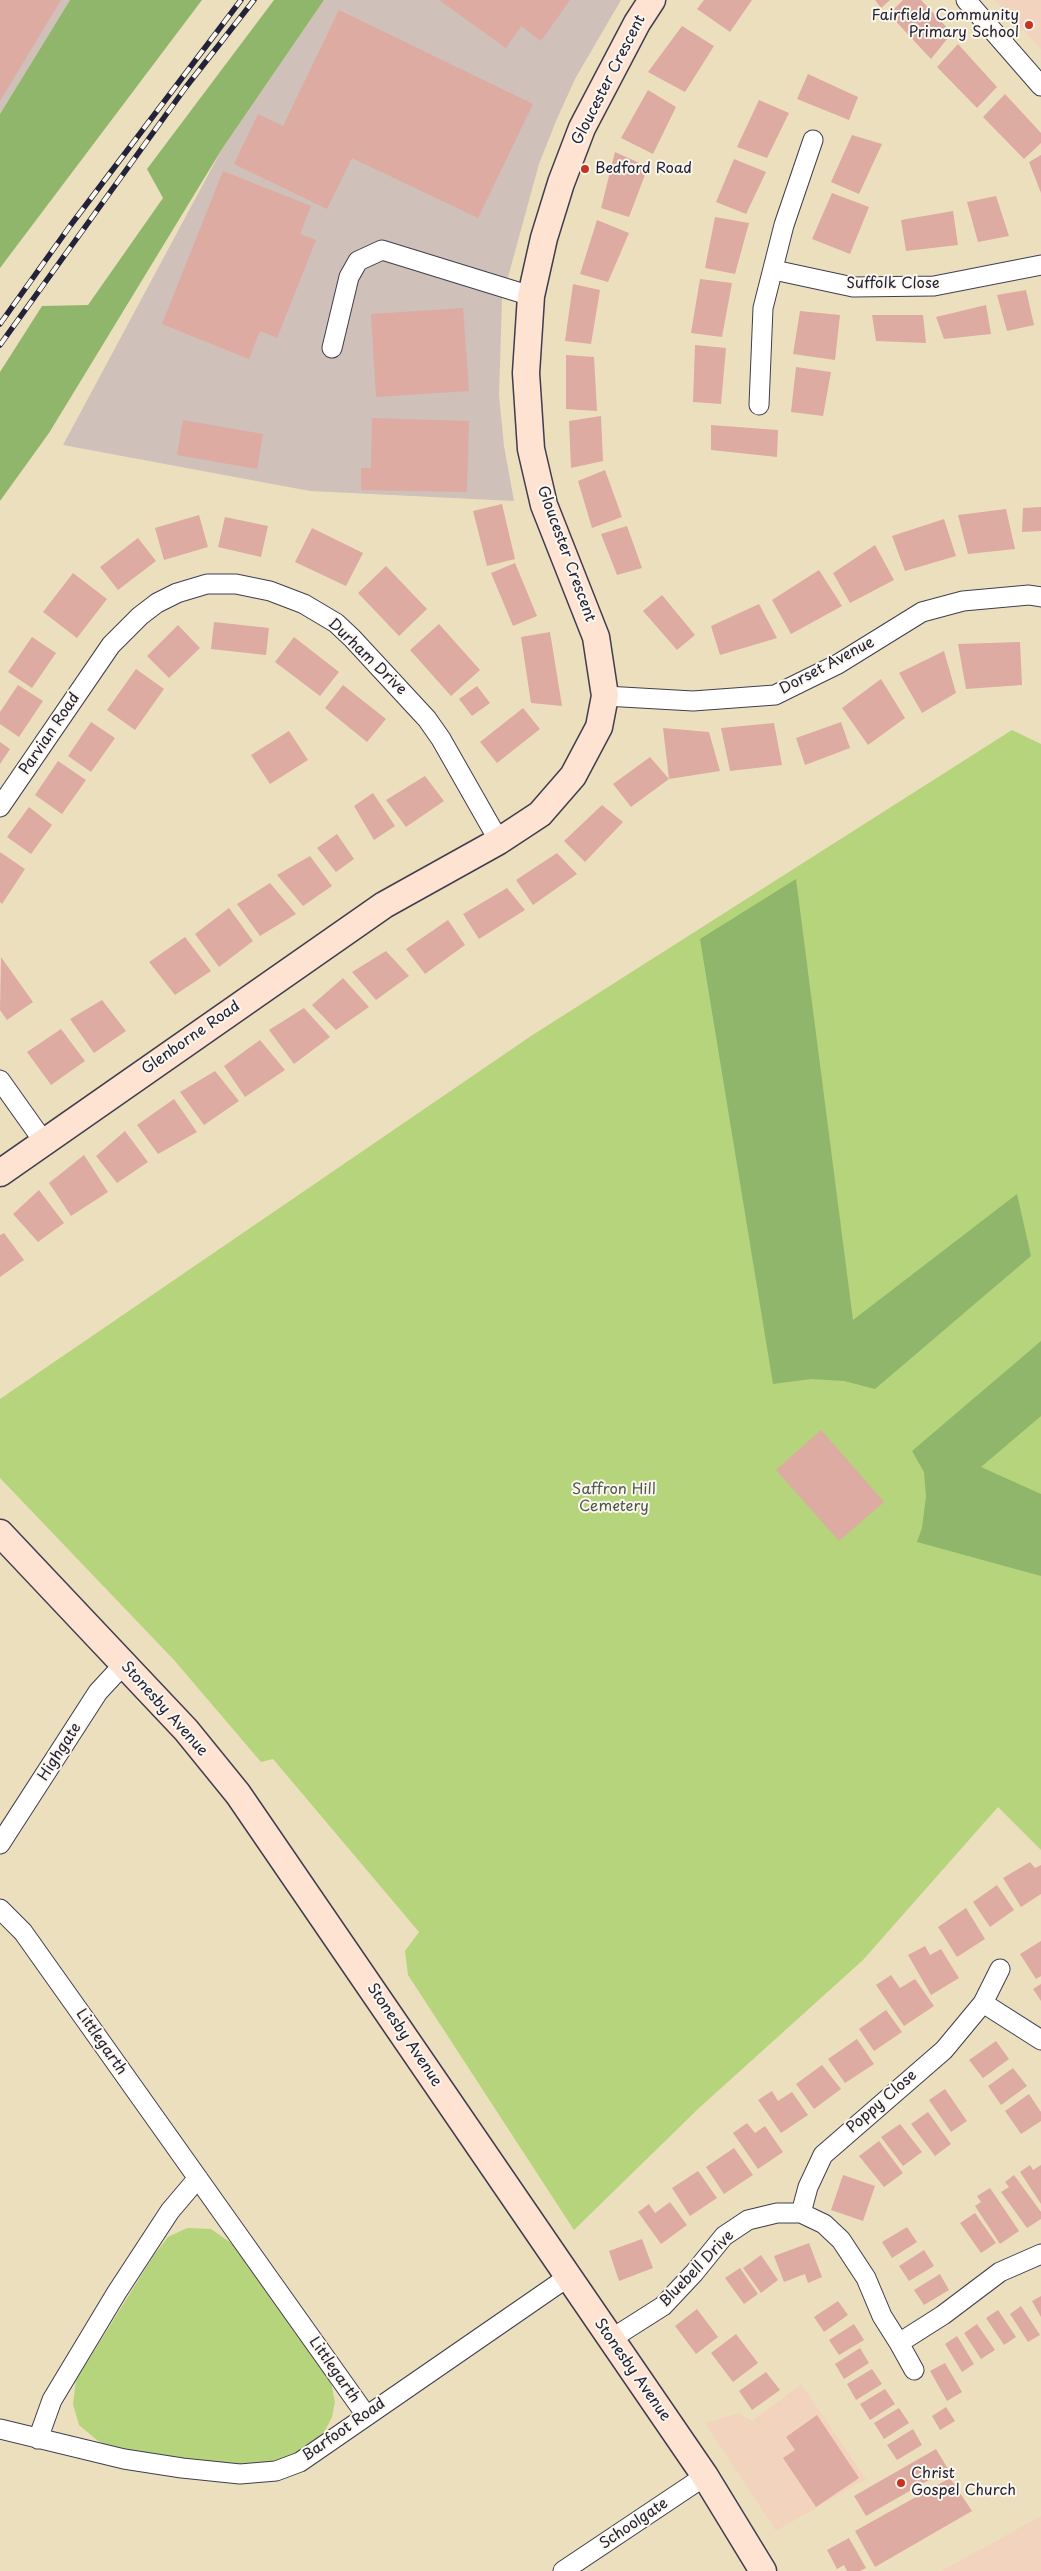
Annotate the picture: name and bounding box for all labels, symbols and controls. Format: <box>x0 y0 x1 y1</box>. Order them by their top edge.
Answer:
place label: Fairfield Community Primary School <box>872 7 1019 42</box>
street label: Gloucester Crescent <box>568 12 650 148</box>
marker: Fairfield Community Primary School <box>1023 19 1035 31</box>
place label: Bedford Road <box>595 160 692 178</box>
marker: Bedford Road <box>579 163 591 175</box>
street label: Suffolk Close <box>846 275 940 293</box>
street label: Gloucester Crescent <box>533 483 599 625</box>
street label: Durham Drive <box>324 615 410 699</box>
street label: Dorset Avenue <box>777 633 877 699</box>
street label: Parvian Road <box>16 690 84 778</box>
street label: Glenborne Road <box>138 997 244 1079</box>
park label: Saffron Hill Cemetery <box>572 1481 656 1516</box>
street label: Stonesby Avenue <box>117 1658 211 1760</box>
street label: Highgate <box>35 1720 85 1784</box>
street label: Stonesby Avenue <box>363 1980 445 2090</box>
street label: Littlegarth <box>72 2006 130 2078</box>
street label: Poppy Close <box>843 2067 921 2137</box>
street label: Bluebell Drive <box>656 2227 738 2311</box>
street label: Stonesby Avenue <box>590 2315 674 2425</box>
street label: Littlegarth <box>305 2334 363 2406</box>
street label: Barfoot Road <box>299 2395 389 2465</box>
place label: Christ Gospel Church <box>911 2465 1016 2500</box>
marker: Christ Gospel Church <box>895 2477 907 2489</box>
street label: Schoolgate <box>596 2495 672 2553</box>

